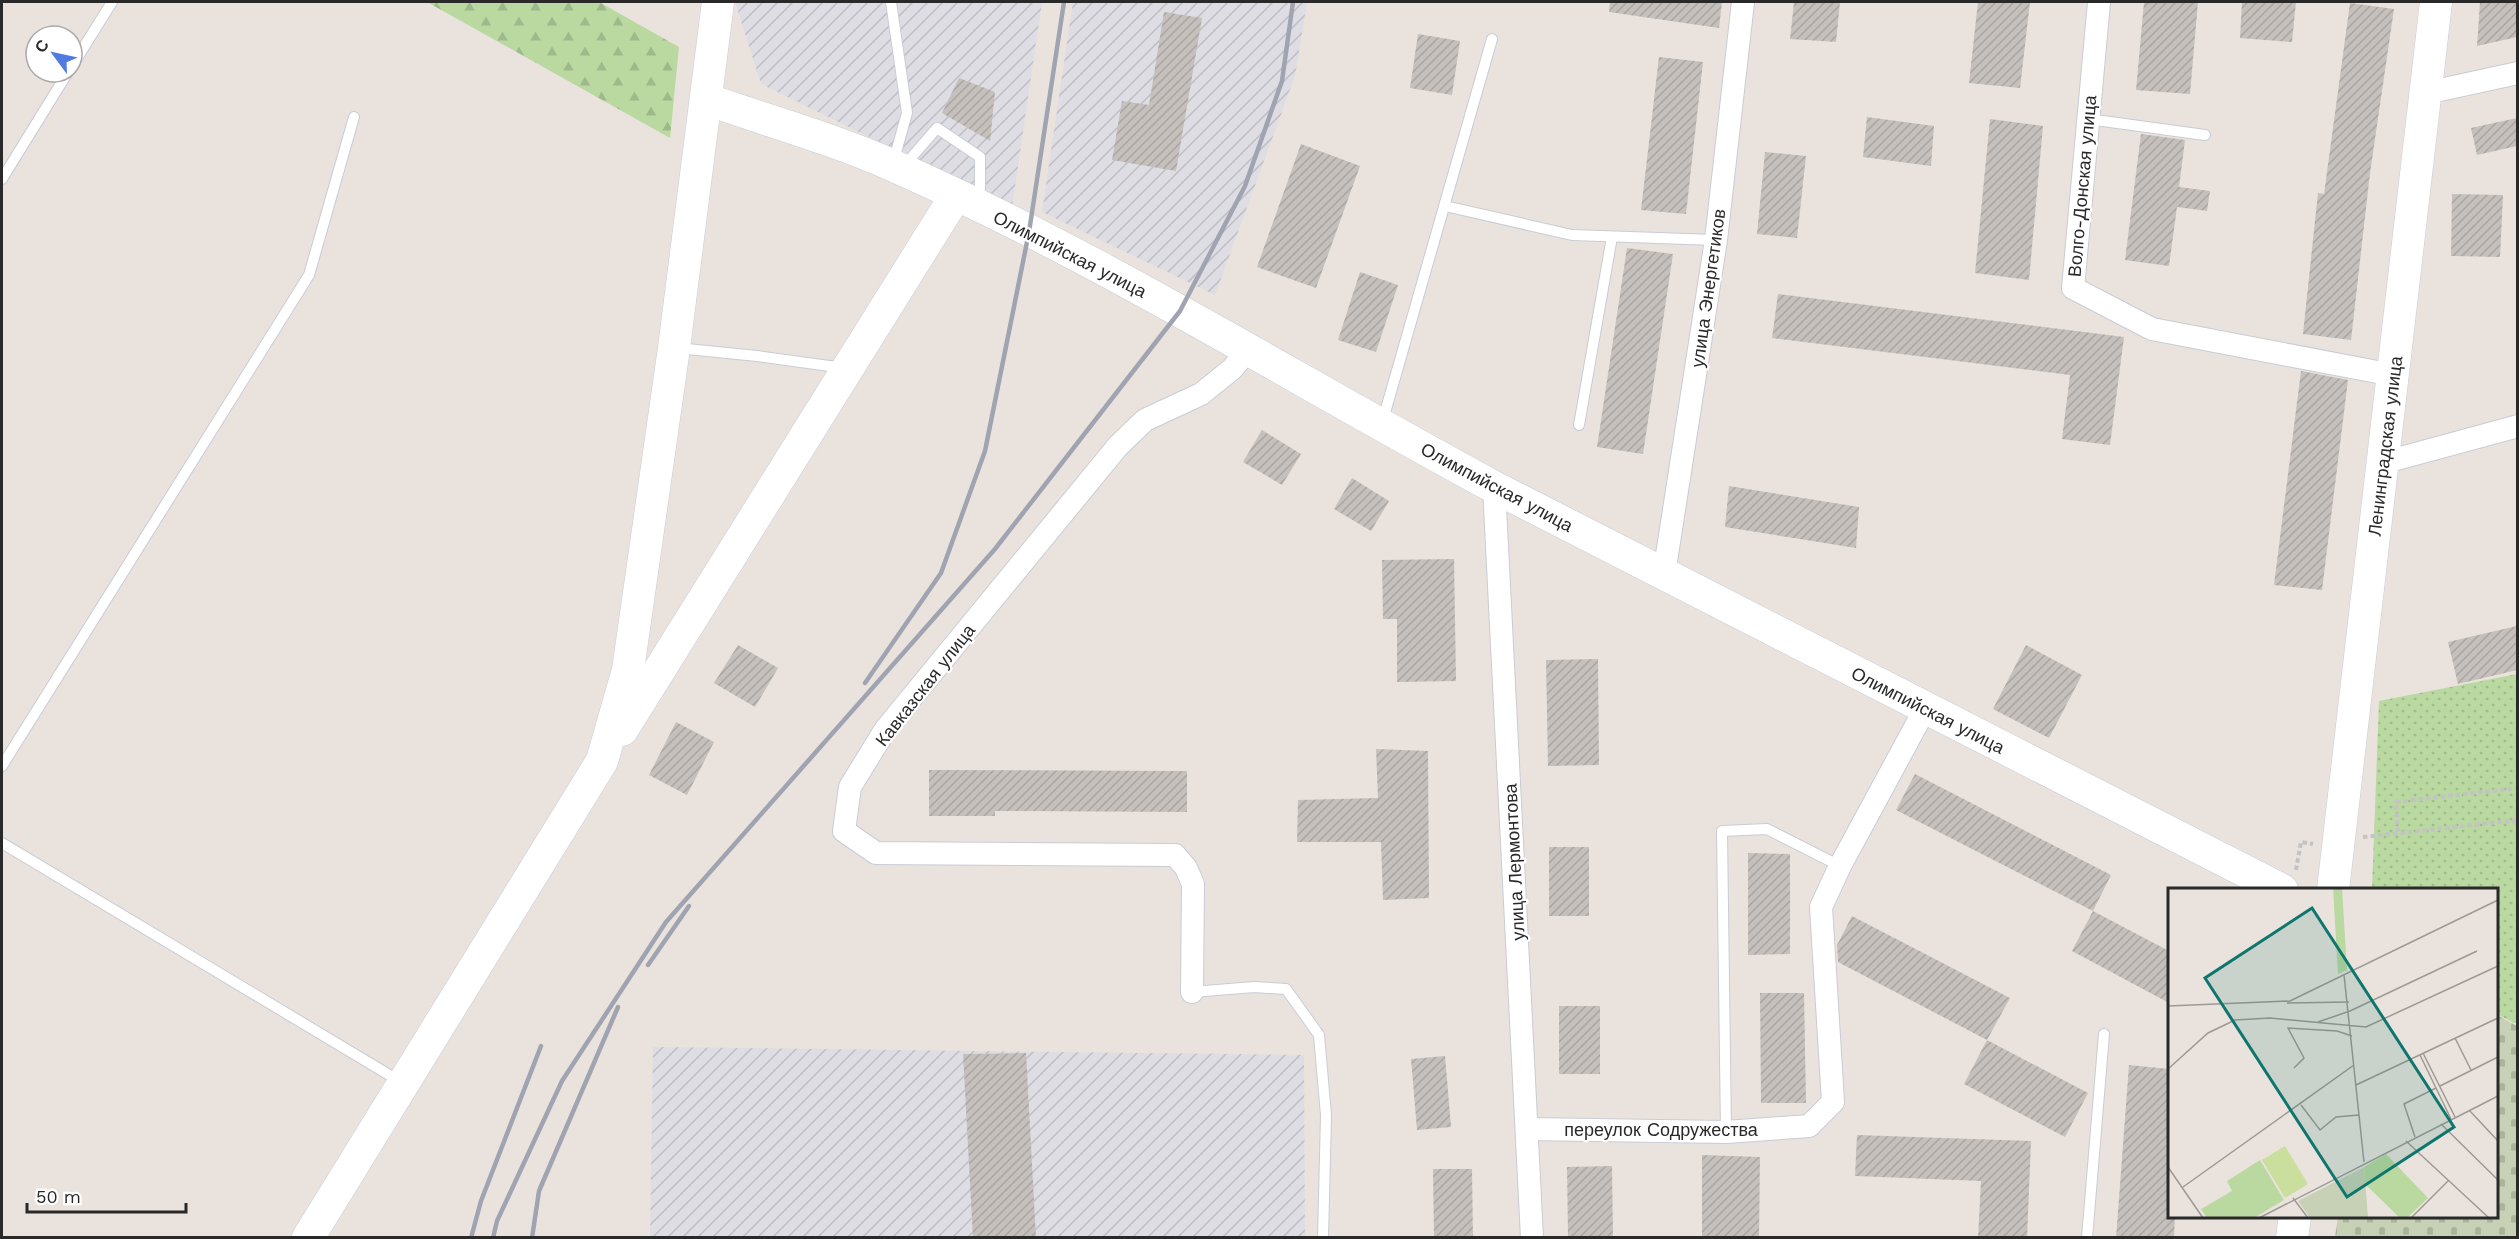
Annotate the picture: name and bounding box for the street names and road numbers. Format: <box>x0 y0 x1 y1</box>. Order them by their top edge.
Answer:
street label: Волго-Донская улица <box>2064 93 2100 278</box>
street label: Олимпийская улица <box>990 206 1151 302</box>
street label: улица Энергетиков <box>1686 207 1730 369</box>
street label: Ленинградская улица <box>2364 354 2407 537</box>
street label: Олимпийская улица <box>1417 438 1578 536</box>
street label: Кавказская улица <box>871 619 980 750</box>
street label: Олимпийская улица <box>1848 662 2009 758</box>
street label: улица Лермонтова <box>1499 782 1529 941</box>
street label: переулок Содружества <box>1564 1119 1759 1140</box>

